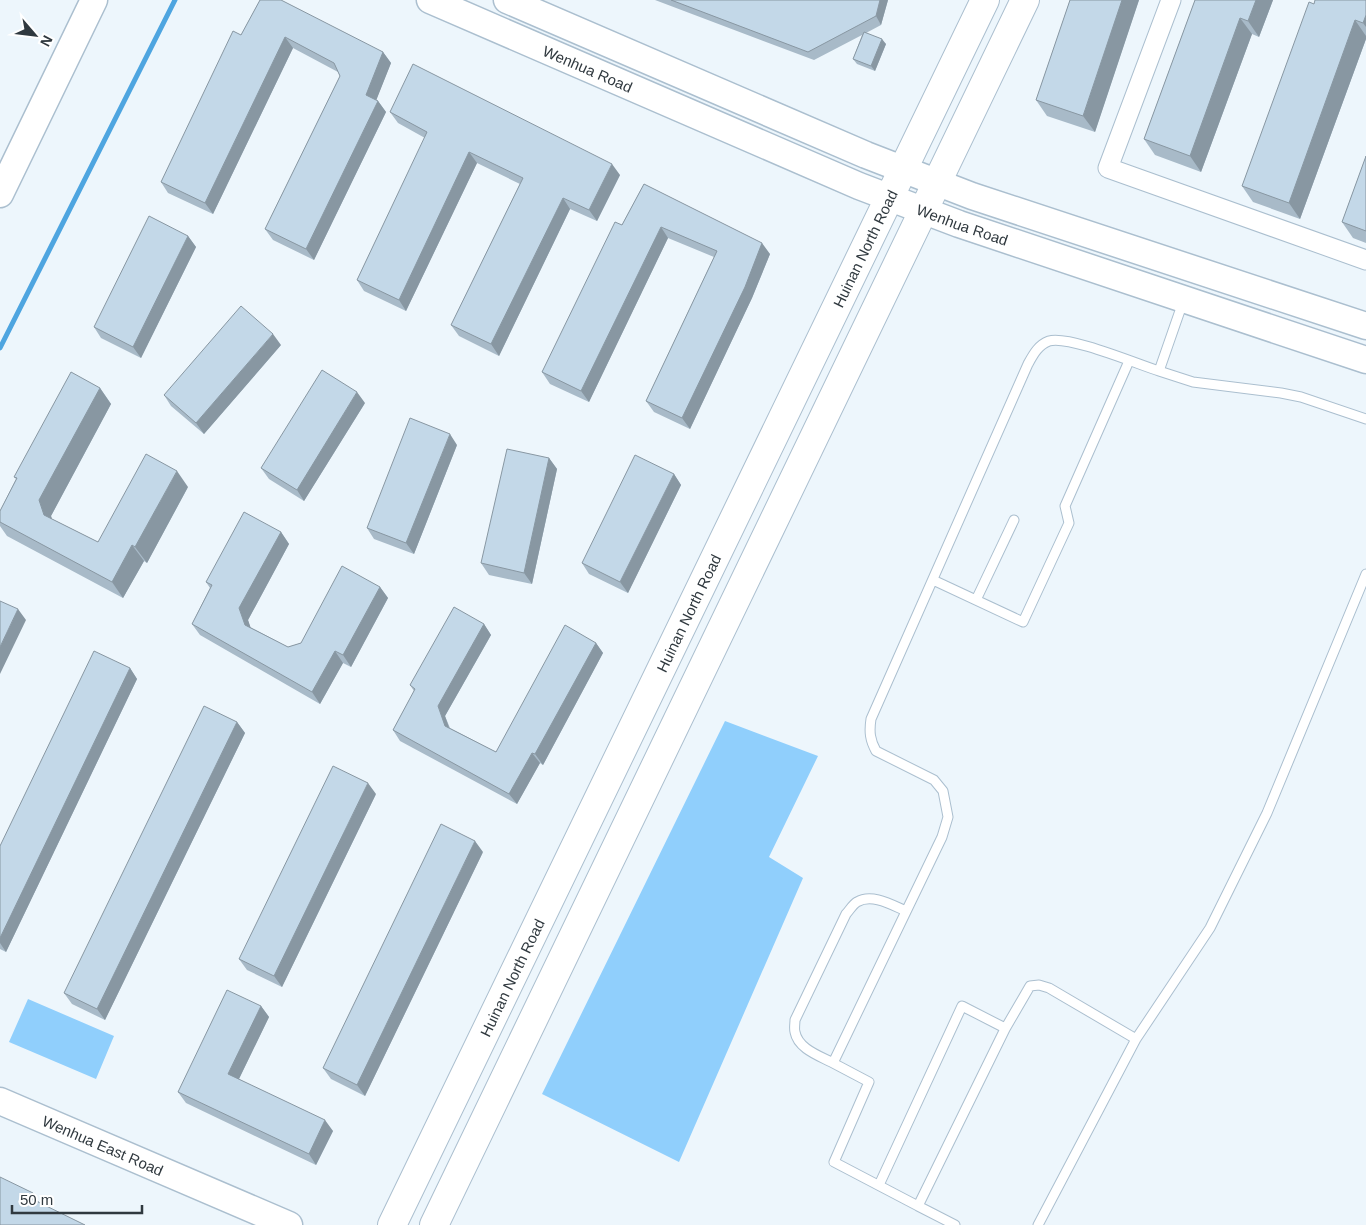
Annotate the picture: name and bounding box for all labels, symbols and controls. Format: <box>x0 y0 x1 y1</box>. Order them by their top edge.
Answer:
north arrow <box>10 10 60 60</box>
text: N <box>37 33 56 49</box>
street label: Wenhua Road <box>541 42 635 95</box>
street label: Huinan North Road <box>829 187 900 310</box>
street label: Wenhua Road <box>914 200 1010 248</box>
street label: Huinan North Road <box>653 551 724 674</box>
street label: Huinan North Road <box>476 916 547 1039</box>
street label: Wenhua East Road <box>40 1112 166 1179</box>
scale bar <box>12 1182 142 1214</box>
text: 50 m <box>20 1191 53 1208</box>

